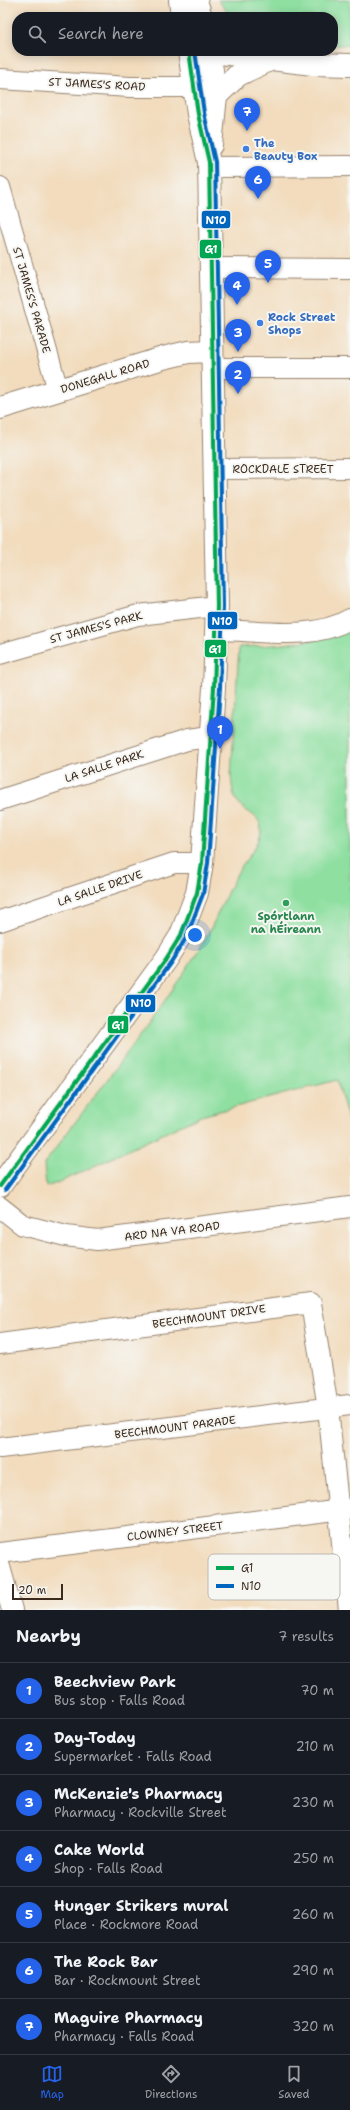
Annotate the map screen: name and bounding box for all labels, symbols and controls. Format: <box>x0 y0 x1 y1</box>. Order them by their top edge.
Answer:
search box <box>12 12 338 56</box>
icon: search <box>26 23 48 45</box>
text: Search here <box>58 24 144 44</box>
street label: ST JAMES'S ROAD <box>48 74 146 95</box>
pin: 7 <box>234 98 260 131</box>
place label: The Beauty Box <box>254 136 317 164</box>
marker: The Beauty Box <box>241 144 251 154</box>
pin: 6 <box>245 166 271 199</box>
line badge: N10 <box>201 210 231 229</box>
text: N10 <box>206 213 227 228</box>
line badge: G1 <box>199 239 222 259</box>
text: G1 <box>204 242 218 257</box>
street label: ST JAMES'S PARADE <box>9 245 54 355</box>
pin: 5 <box>255 250 281 283</box>
pin: 4 <box>224 272 250 305</box>
place label: Rock Street Shops <box>268 310 336 338</box>
marker: Rock Street Shops <box>255 318 265 328</box>
pin: 3 <box>225 319 251 352</box>
street label: DONEGALL ROAD <box>59 356 152 397</box>
pin: 2 <box>225 361 251 394</box>
street label: ROCKDALE STREET <box>233 462 334 477</box>
street label: ST JAMES'S PARK <box>48 608 144 647</box>
line badge: N10 <box>207 611 238 630</box>
text: N10 <box>212 614 233 629</box>
line badge: G1 <box>204 639 227 658</box>
text: G1 <box>208 642 222 657</box>
pin: 1 <box>207 716 233 749</box>
street label: LA SALLE PARK <box>63 747 146 786</box>
street label: LA SALLE DRIVE <box>56 867 145 910</box>
marker: Spórtlann na hÉireann <box>281 898 291 908</box>
place label: Spórtlann na hÉireann <box>251 909 322 937</box>
your location <box>185 925 205 945</box>
line badge: N10 <box>125 994 156 1013</box>
text: N10 <box>131 996 152 1011</box>
line badge: G1 <box>107 1015 129 1034</box>
text: G1 <box>111 1018 125 1033</box>
street label: ARD NA VA ROAD <box>124 1218 221 1245</box>
street label: BEECHMOUNT DRIVE <box>152 1301 267 1332</box>
street label: BEECHMOUNT PARADE <box>114 1413 237 1442</box>
street label: CLOWNEY STREET <box>126 1518 224 1545</box>
legend <box>208 1554 340 1600</box>
text: G1 <box>241 1561 253 1576</box>
text: N10 <box>241 1579 261 1594</box>
scale bar <box>12 1582 63 1601</box>
text: 20 m <box>18 1583 46 1598</box>
text: Nearby <box>16 1625 81 1647</box>
text: 7 results <box>278 1628 334 1645</box>
text: Beechview Park <box>54 1672 176 1692</box>
text: 1 <box>26 1682 32 1699</box>
text: 70 m <box>300 1682 334 1699</box>
text: Bus stop · Falls Road <box>54 1692 185 1709</box>
text: Day-Today <box>54 1728 136 1748</box>
text: 2 <box>24 1738 34 1755</box>
text: 210 m <box>296 1738 334 1755</box>
text: Supermarket · Falls Road <box>54 1748 212 1765</box>
text: McKenzie's Pharmacy <box>54 1784 223 1804</box>
text: 3 <box>24 1794 34 1811</box>
text: 230 m <box>292 1794 334 1811</box>
text: Pharmacy · Rockville Street <box>54 1804 227 1821</box>
text: Cake World <box>54 1840 144 1860</box>
text: 4 <box>24 1850 34 1867</box>
text: 250 m <box>293 1850 334 1867</box>
text: Shop · Falls Road <box>54 1860 163 1877</box>
text: Hunger Strikers mural <box>54 1896 228 1916</box>
text: 5 <box>25 1906 33 1923</box>
text: 260 m <box>292 1906 334 1923</box>
text: Place · Rockmore Road <box>54 1916 198 1933</box>
text: The Rock Bar <box>54 1952 158 1972</box>
text: 6 <box>24 1962 34 1979</box>
text: 290 m <box>292 1962 334 1979</box>
text: Bar · Rockmount Street <box>54 1972 201 1989</box>
text: Maguire Pharmacy <box>54 2008 203 2028</box>
text: 7 <box>24 2018 34 2035</box>
text: 320 m <box>292 2018 334 2035</box>
text: Pharmacy · Falls Road <box>54 2028 194 2045</box>
tab: Map <box>40 2063 64 2102</box>
tab: Directions <box>145 2063 197 2102</box>
tab: Saved <box>278 2063 310 2102</box>

